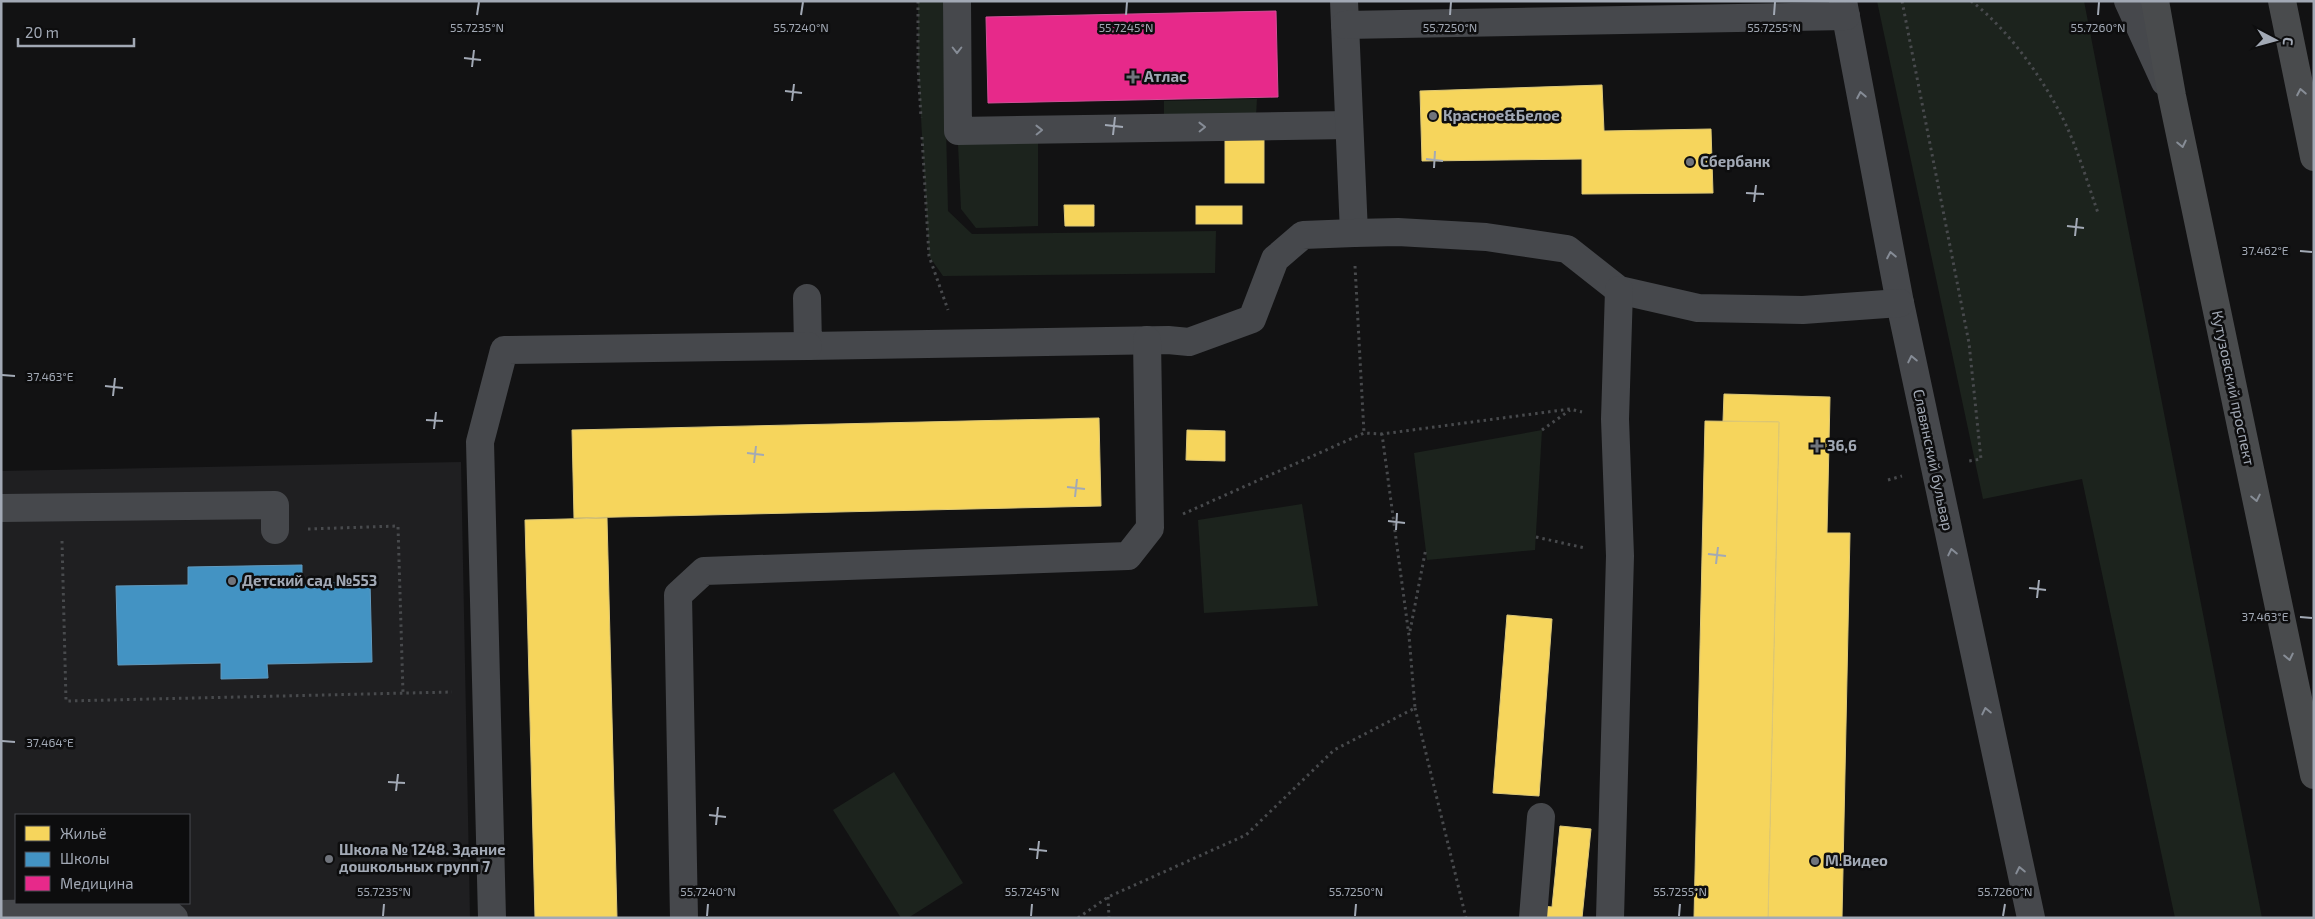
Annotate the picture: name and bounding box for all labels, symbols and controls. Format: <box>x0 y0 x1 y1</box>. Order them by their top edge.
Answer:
scale bar <box>18 15 134 47</box>
north arrow <box>2250 15 2300 65</box>
text: 55.7235°N <box>450 20 504 34</box>
text: 55.7240°N <box>773 20 829 34</box>
text: 55.7245°N <box>1099 20 1153 34</box>
text: 55.7250°N <box>1423 20 1477 34</box>
text: 55.7255°N <box>1747 20 1801 34</box>
text: 55.7260°N <box>2071 20 2126 34</box>
text: 20 m <box>25 23 59 41</box>
text: С <box>2280 36 2297 46</box>
one-way arrow <box>952 46 962 54</box>
place label: Атлас <box>1144 67 1187 85</box>
marker: Атлас <box>1126 70 1140 84</box>
one-way arrow <box>2296 87 2306 96</box>
one-way arrow <box>1856 91 1866 100</box>
place label: Красное&Белое <box>1443 106 1560 124</box>
marker: Красное&Белое <box>1427 110 1439 122</box>
one-way arrow <box>1198 122 1206 132</box>
one-way arrow <box>1036 124 1044 135</box>
one-way arrow <box>2176 139 2187 148</box>
place label: Сбербанк <box>1700 152 1771 170</box>
marker: Сбербанк <box>1684 156 1696 168</box>
text: 37.462°E <box>2242 243 2289 257</box>
one-way arrow <box>1886 250 1897 259</box>
street label: Кутузовский проспект <box>2208 309 2259 467</box>
one-way arrow <box>1907 355 1917 363</box>
text: 37.463°E <box>27 369 74 383</box>
street label: Славянский бульвар <box>1909 387 1958 532</box>
place label: 36,6 <box>1827 436 1857 454</box>
marker: 36,6 <box>1811 440 1823 452</box>
one-way arrow <box>2250 493 2261 502</box>
one-way arrow <box>1947 548 1958 557</box>
place label: Детский сад №553 <box>242 571 377 589</box>
marker: Детский сад №553 <box>226 575 238 587</box>
text: 37.463°E <box>2242 609 2289 623</box>
one-way arrow <box>2283 652 2294 661</box>
one-way arrow <box>1981 707 1992 716</box>
text: 37.464°E <box>26 735 74 749</box>
legend <box>15 814 190 904</box>
text: Жильё <box>60 824 107 842</box>
place label: Школа № 1248. Здание дошкольных групп 7 <box>339 840 506 875</box>
text: Школы <box>60 849 110 867</box>
place label: М.Видео <box>1825 851 1888 869</box>
marker: Школа № 1248. Здание дошкольных групп 7 <box>323 853 335 865</box>
marker: М.Видео <box>1809 855 1821 867</box>
one-way arrow <box>2016 866 2026 875</box>
text: Медицина <box>60 874 133 892</box>
text: 55.7235°N <box>357 884 411 898</box>
text: 55.7240°N <box>680 884 736 898</box>
text: 55.7245°N <box>1005 884 1059 898</box>
text: 55.7250°N <box>1329 884 1383 898</box>
text: 55.7255°N <box>1653 884 1707 898</box>
text: 55.7260°N <box>1978 884 2033 898</box>

